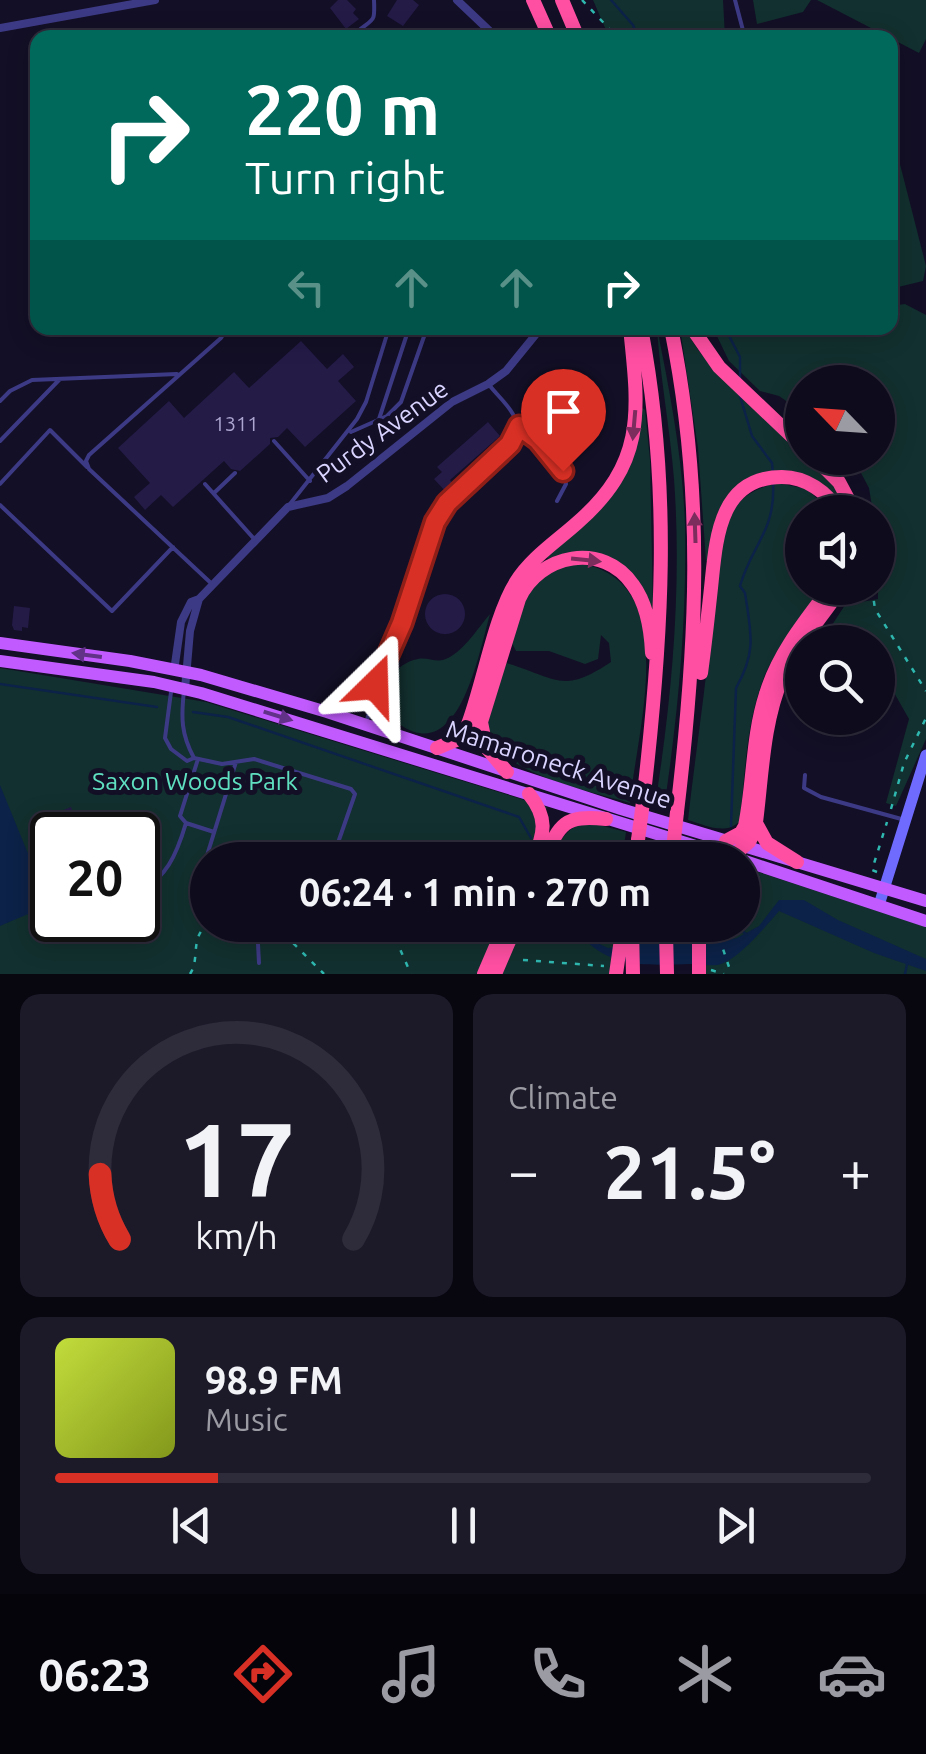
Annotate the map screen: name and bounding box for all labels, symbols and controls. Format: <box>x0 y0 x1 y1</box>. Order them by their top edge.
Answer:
icon: right <box>80 70 210 200</box>
text: 220 m <box>245 70 440 148</box>
text: Turn right <box>245 152 445 203</box>
icon: left <box>279 260 334 315</box>
icon: ahead <box>384 260 439 315</box>
icon: ahead <box>489 260 544 315</box>
icon: right <box>594 260 649 315</box>
north arrow <box>785 365 895 475</box>
map controls <box>785 365 895 735</box>
pin <box>521 369 606 472</box>
street label: Purdy Avenue <box>311 374 453 488</box>
icon: arrive <box>536 384 591 439</box>
one-way arrow <box>626 409 642 441</box>
house number: 1311 <box>213 412 259 435</box>
button: sound <box>785 495 895 605</box>
one-way arrow <box>687 511 703 543</box>
one-way arrow <box>571 552 603 568</box>
button: search <box>785 625 895 735</box>
position arrow <box>323 633 427 737</box>
one-way arrow <box>71 646 102 662</box>
one-way arrow <box>264 709 294 724</box>
street label: Mamaroneck Avenue <box>443 714 675 814</box>
park label: Saxon Woods Park <box>92 767 298 795</box>
speed limit sign: 20 <box>30 812 160 942</box>
text: 06:24 · 1 min · 270 m <box>299 871 651 913</box>
text: Climate <box>508 1079 618 1115</box>
text: 17 <box>178 1100 295 1217</box>
text: 21.5° <box>604 1129 775 1213</box>
text: − <box>508 1140 539 1201</box>
text: + <box>840 1140 871 1201</box>
text: km/h <box>195 1216 278 1256</box>
text: 98.9 FM <box>205 1359 343 1401</box>
text: Music <box>205 1401 288 1437</box>
icon: previous <box>164 1498 219 1553</box>
icon: pause <box>436 1498 491 1553</box>
icon: next <box>708 1498 763 1553</box>
icon: directions <box>228 1639 298 1709</box>
icon: music <box>376 1639 446 1709</box>
icon: phone <box>523 1639 593 1709</box>
icon: climate <box>670 1639 740 1709</box>
icon: car <box>817 1639 887 1709</box>
text: 06:23 <box>39 1649 151 1700</box>

